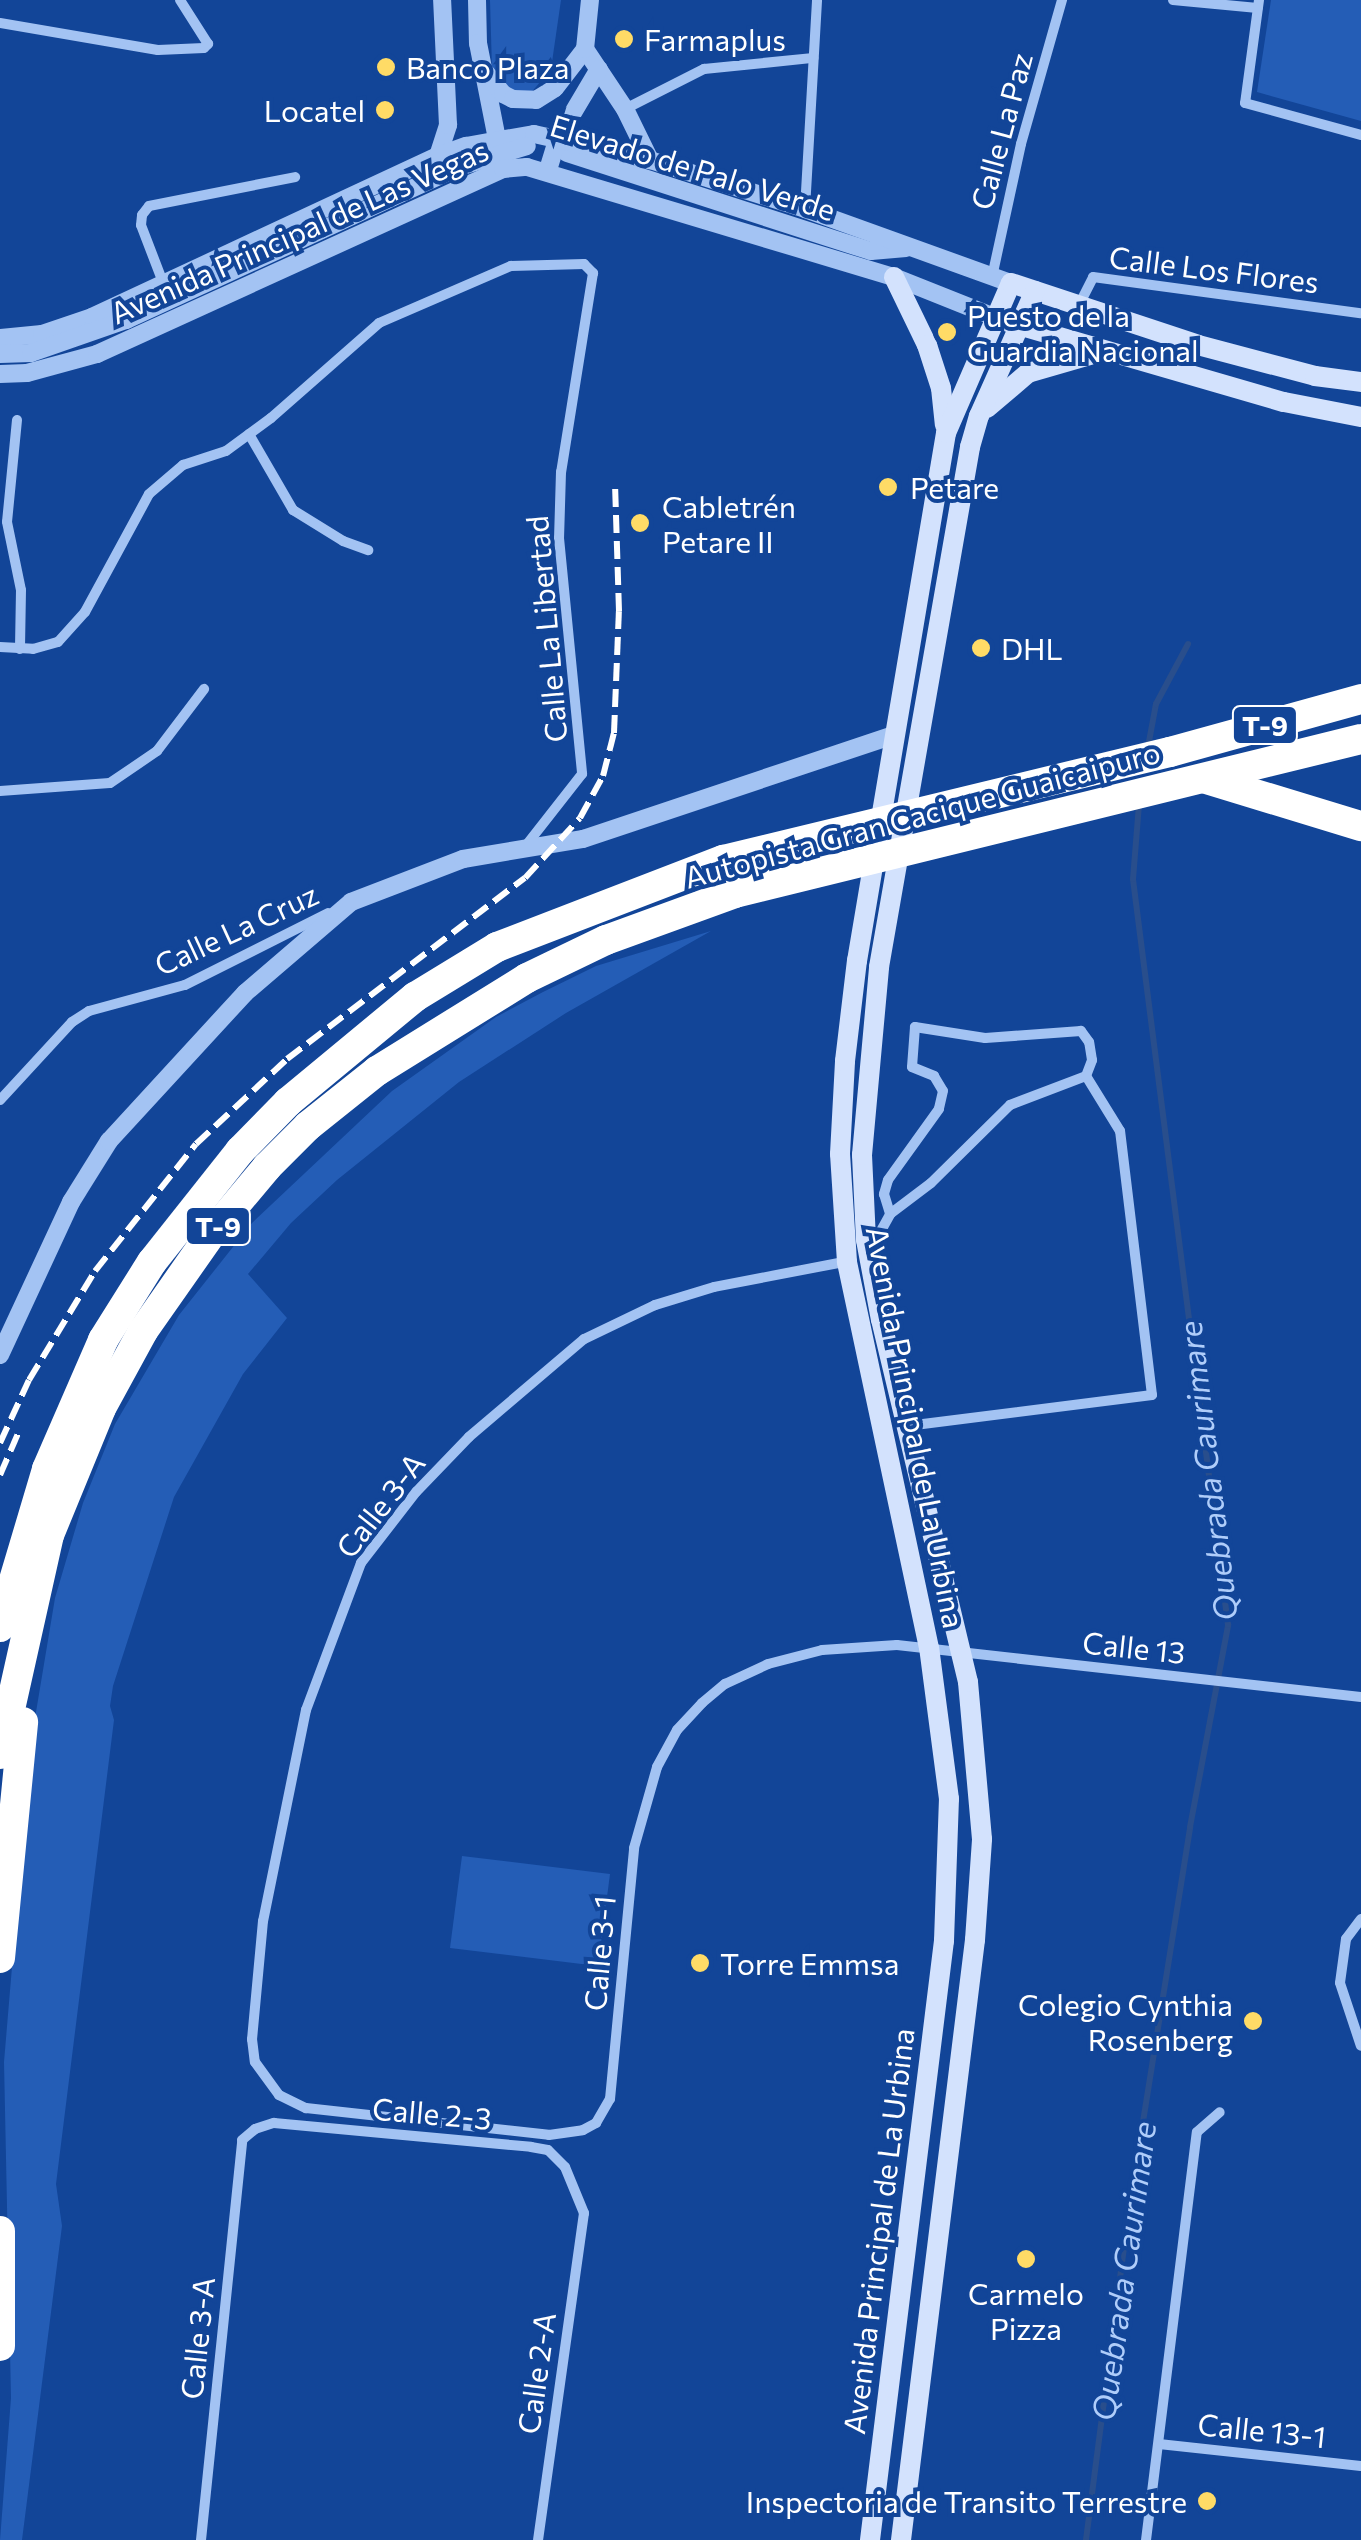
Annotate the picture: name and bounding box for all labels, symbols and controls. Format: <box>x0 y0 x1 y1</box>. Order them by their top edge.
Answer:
place label: Farmaplus <box>644 21 786 57</box>
marker: Farmaplus <box>613 28 635 50</box>
place label: Banco Plaza <box>406 49 569 85</box>
street label: Calle La Paz <box>963 49 1039 213</box>
marker: Banco Plaza <box>375 56 397 78</box>
place label: Locatel <box>264 92 365 128</box>
marker: Locatel <box>374 99 396 121</box>
street label: Elevado de Palo Verde <box>546 106 840 228</box>
street label: Avenida Principal de Las Vegas <box>104 131 494 331</box>
street label: Calle Los Flores <box>1107 238 1321 300</box>
place label: Puesto de la Guardia Nacional <box>967 297 1199 368</box>
marker: Puesto de la Guardia Nacional <box>936 321 958 343</box>
place label: Petare <box>910 469 999 505</box>
marker: Petare <box>875 474 901 500</box>
place label: Cabletrén Petare II <box>662 488 796 558</box>
marker: Cabletrén Petare II <box>627 510 653 536</box>
street label: Calle La Libertad <box>518 514 574 744</box>
place label: DHL <box>1001 630 1063 666</box>
marker: DHL <box>970 637 992 659</box>
road number: T-9 <box>1230 702 1300 748</box>
street label: Autopista Gran Cacique Guaicaipuro <box>680 733 1164 895</box>
street label: Calle La Cruz <box>149 876 323 982</box>
road number: T-9 <box>183 1203 253 1249</box>
street label: Avenida Principal de La Urbina <box>859 1223 973 1631</box>
water label: Quebrada Caurimare <box>1170 1319 1244 1623</box>
street label: Calle 3-A <box>328 1445 432 1565</box>
street label: Calle 13 <box>1081 1624 1187 1670</box>
street label: Calle 3-1 <box>576 1894 622 2012</box>
place label: Torre Emmsa <box>720 1945 899 1981</box>
marker: Torre Emmsa <box>689 1952 711 1974</box>
place label: Colegio Cynthia Rosenberg <box>1018 1986 1233 2056</box>
marker: Colegio Cynthia Rosenberg <box>1242 2010 1264 2032</box>
street label: Avenida Principal de La Urbina <box>835 2026 921 2436</box>
street label: Calle 2-3 <box>371 2090 493 2136</box>
water label: Quebrada Caurimare <box>1083 2119 1163 2423</box>
marker: Carmelo Pizza <box>1015 2248 1037 2270</box>
street label: Calle 3-A <box>173 2275 221 2401</box>
place label: Carmelo Pizza <box>968 2275 1084 2346</box>
street label: Calle 2-A <box>510 2310 562 2436</box>
street label: Calle 13-1 <box>1196 2405 1328 2455</box>
place label: Inspectoria de Transito Terrestre <box>746 2483 1187 2519</box>
marker: Inspectoria de Transito Terrestre <box>1196 2490 1218 2512</box>

